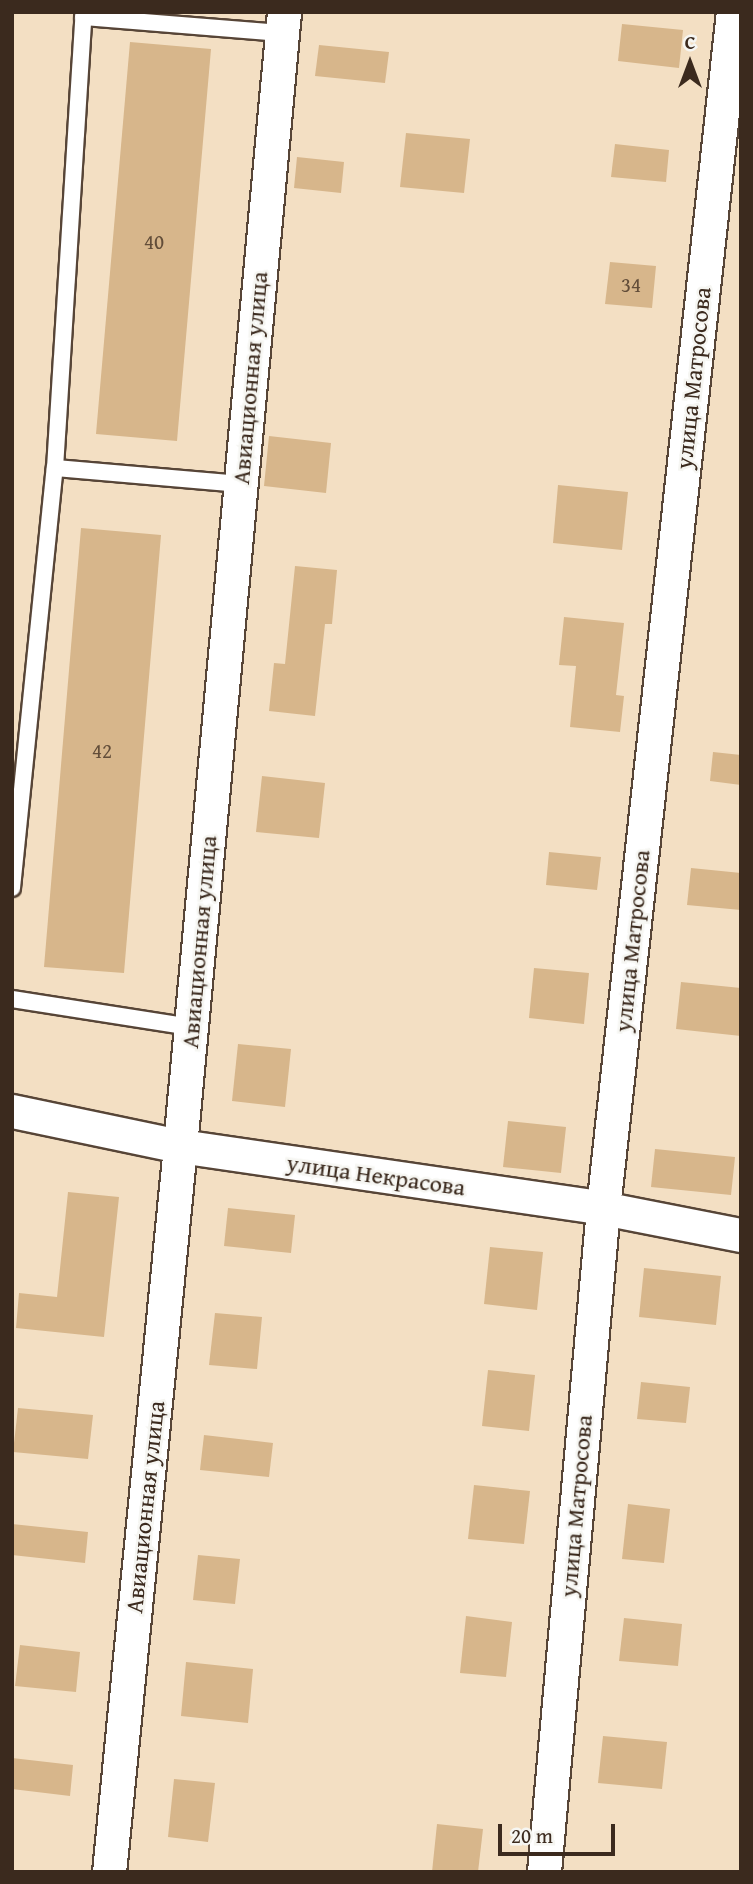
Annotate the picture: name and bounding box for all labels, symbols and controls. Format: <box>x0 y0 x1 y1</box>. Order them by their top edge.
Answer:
north arrow <box>655 28 725 98</box>
text: С <box>685 28 695 56</box>
house number: 40 <box>144 229 164 255</box>
street label: Авиационная улица <box>226 270 274 486</box>
house number: 34 <box>621 272 641 298</box>
street label: улица Матросова <box>669 285 717 471</box>
house number: 42 <box>92 738 112 764</box>
street label: Авиационная улица <box>175 834 223 1050</box>
street label: улица Матросова <box>608 848 656 1034</box>
street label: улица Некрасова <box>285 1148 467 1202</box>
street label: Авиационная улица <box>120 1399 170 1615</box>
street label: улица Матросова <box>554 1414 598 1598</box>
scale bar <box>501 1811 618 1855</box>
text: 20 m <box>511 1820 553 1851</box>

